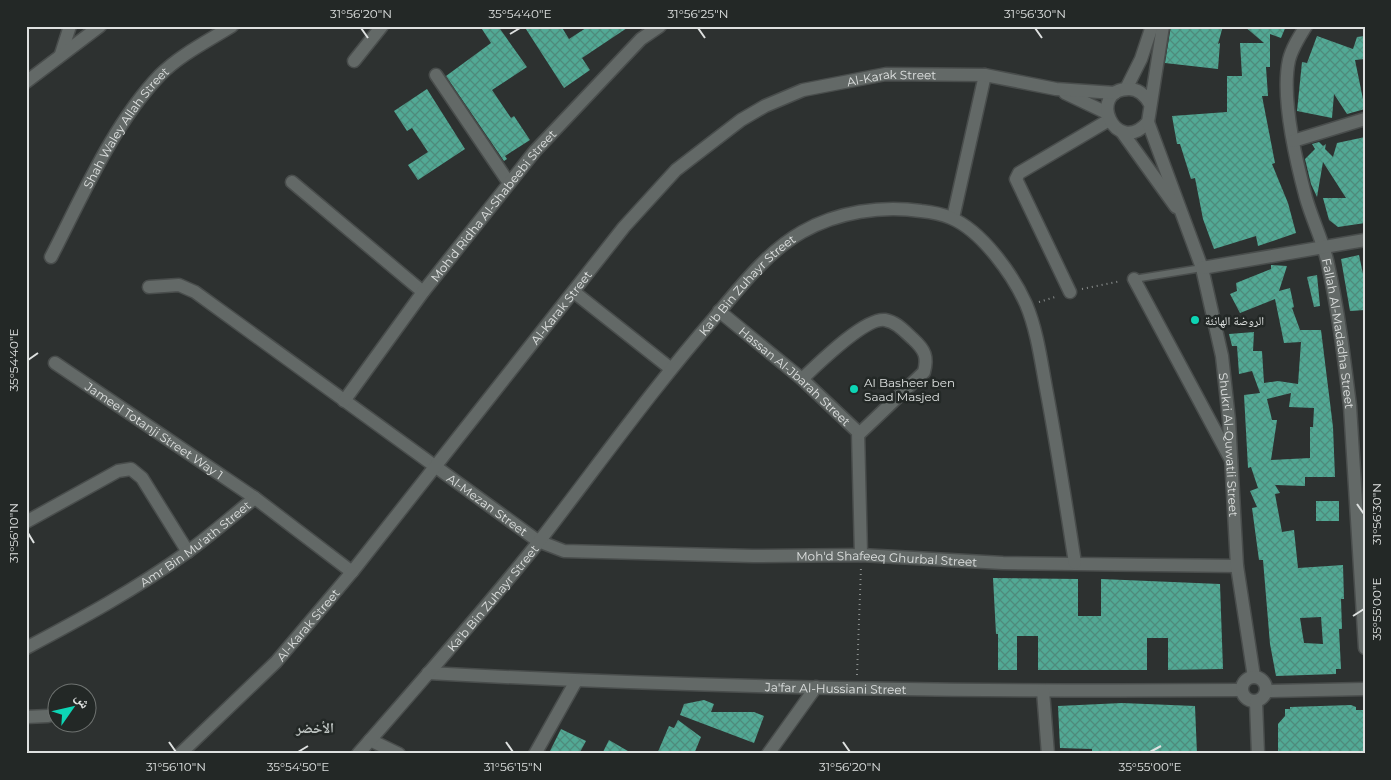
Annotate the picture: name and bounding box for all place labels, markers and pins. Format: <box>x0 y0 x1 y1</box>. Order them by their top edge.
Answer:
place label: الروضة الهانئة <box>1205 313 1264 328</box>
marker: الروضة الهانئة <box>1189 314 1201 326</box>
place label: Al Basheer ben Saad Masjed <box>864 375 955 404</box>
marker: Al Basheer ben Saad Masjed <box>848 383 860 395</box>

